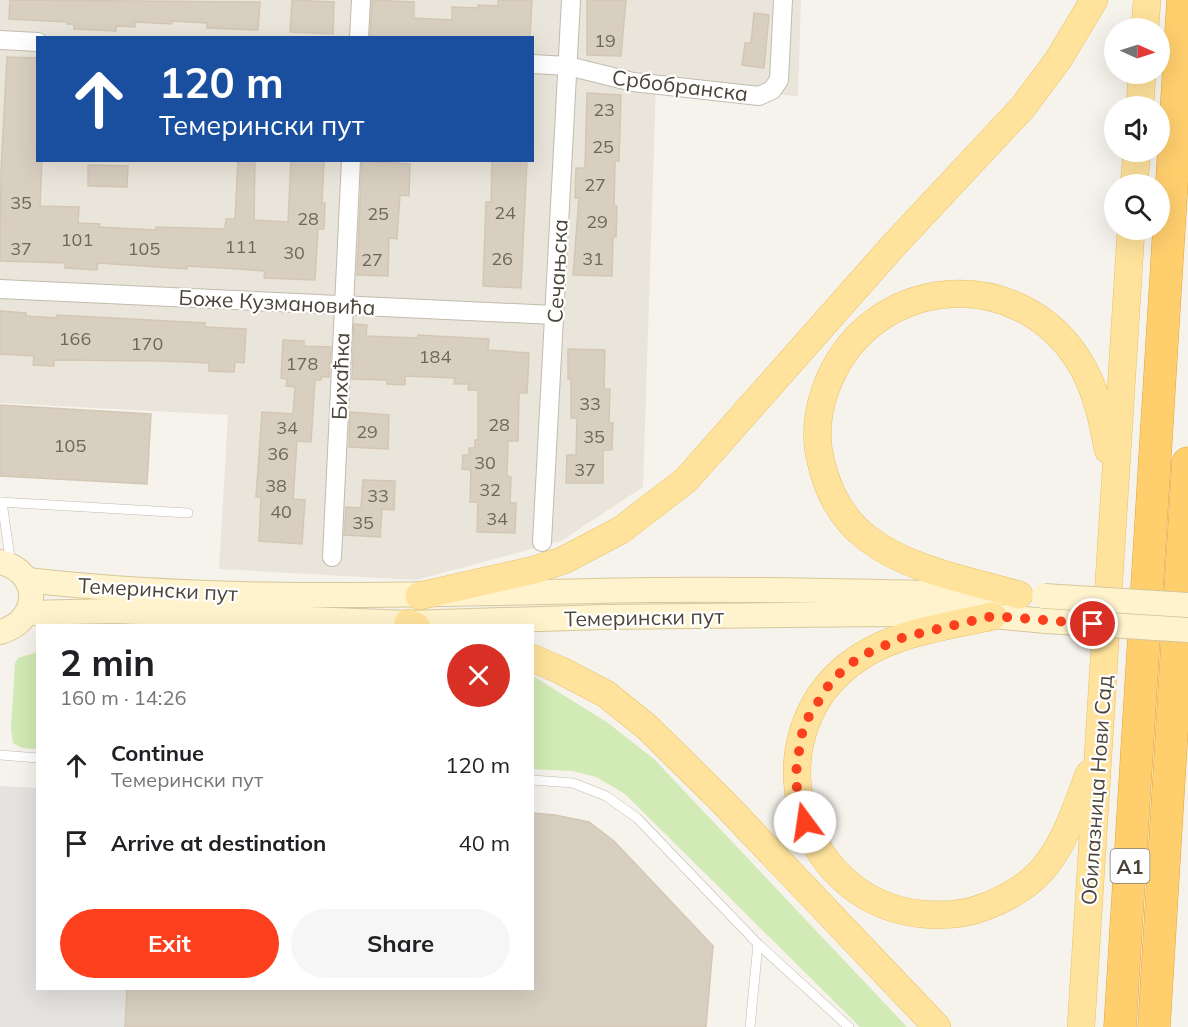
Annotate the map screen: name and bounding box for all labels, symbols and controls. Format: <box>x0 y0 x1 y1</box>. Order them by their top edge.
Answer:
north arrow <box>1104 18 1170 84</box>
map controls <box>1104 18 1170 240</box>
house number: 19 <box>594 29 616 52</box>
text: 120 m <box>159 56 284 109</box>
icon: ahead <box>60 60 138 138</box>
street label: Србобранска <box>611 64 749 106</box>
button: sound <box>1104 96 1170 162</box>
house number: 23 <box>593 98 615 121</box>
text: Темерински пут <box>159 108 364 142</box>
house number: 25 <box>592 135 614 158</box>
house number: 27 <box>584 173 606 196</box>
button: search <box>1104 174 1170 240</box>
house number: 35 <box>10 191 32 214</box>
house number: 24 <box>494 201 516 224</box>
house number: 25 <box>367 202 389 225</box>
house number: 28 <box>297 207 319 230</box>
house number: 29 <box>586 210 608 233</box>
street label: Сечањска <box>541 218 573 324</box>
house number: 101 <box>61 228 93 251</box>
house number: 111 <box>225 235 257 258</box>
house number: 37 <box>10 237 32 260</box>
house number: 105 <box>128 237 160 260</box>
house number: 30 <box>283 241 305 264</box>
house number: 26 <box>491 247 513 270</box>
house number: 31 <box>582 247 604 270</box>
house number: 27 <box>361 248 383 271</box>
street label: Боже Кузмановића <box>178 284 376 320</box>
house number: 166 <box>59 327 91 350</box>
house number: 170 <box>131 332 163 355</box>
street label: Бихаћка <box>325 332 355 420</box>
house number: 184 <box>419 345 451 368</box>
house number: 178 <box>286 352 318 375</box>
house number: 33 <box>579 392 601 415</box>
house number: 28 <box>488 413 510 436</box>
house number: 34 <box>276 416 298 439</box>
house number: 29 <box>356 420 378 443</box>
house number: 35 <box>583 425 605 448</box>
house number: 105 <box>54 434 86 457</box>
house number: 36 <box>267 442 289 465</box>
house number: 30 <box>474 451 496 474</box>
house number: 37 <box>574 458 596 481</box>
house number: 38 <box>265 474 287 497</box>
house number: 32 <box>479 478 501 501</box>
house number: 33 <box>367 484 389 507</box>
house number: 40 <box>270 500 292 523</box>
house number: 34 <box>486 507 508 530</box>
house number: 35 <box>352 511 374 534</box>
street label: Темерински пут <box>78 572 239 606</box>
pin <box>1067 598 1118 649</box>
street label: Темерински пут <box>564 603 725 631</box>
icon: arrive <box>1076 607 1109 640</box>
text: 2 min <box>60 640 155 685</box>
button: close <box>447 644 510 707</box>
street label: Обилазница Нови Сад <box>1075 674 1117 906</box>
text: 160 m · 14:26 <box>60 685 186 710</box>
text: Continue <box>111 739 204 767</box>
icon: ahead <box>60 749 93 782</box>
text: 120 m <box>445 751 510 779</box>
text: Темерински пут <box>111 767 263 792</box>
position arrow <box>773 790 837 854</box>
icon: arrive <box>60 827 93 860</box>
text: Arrive at destination <box>111 829 326 857</box>
text: 40 m <box>459 829 510 857</box>
road number: A1 <box>1110 849 1150 883</box>
button: Exit <box>60 909 279 978</box>
button: Share <box>291 909 510 978</box>

